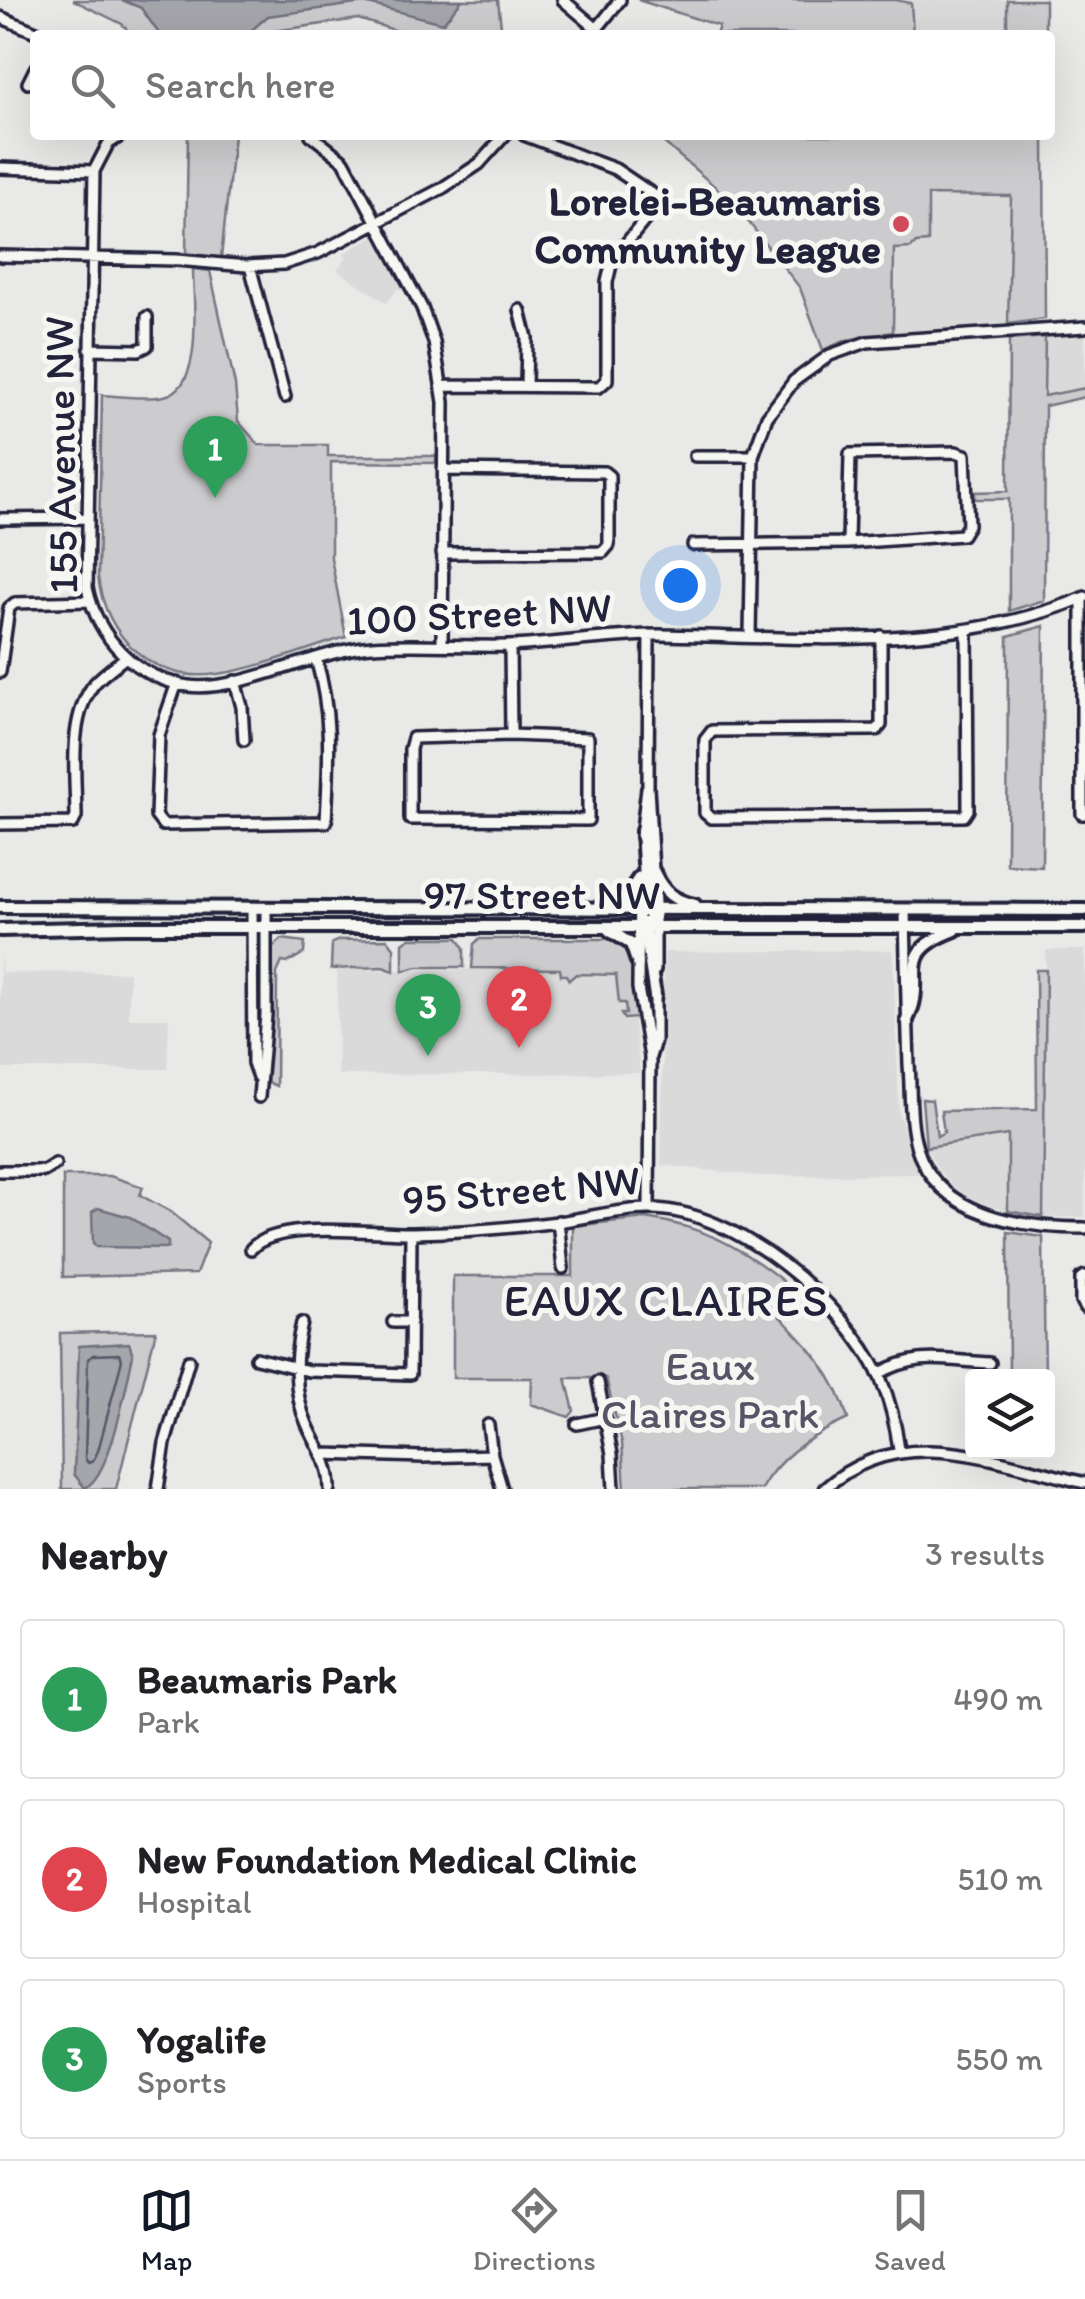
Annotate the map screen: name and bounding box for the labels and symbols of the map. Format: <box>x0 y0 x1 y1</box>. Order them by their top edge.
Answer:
place label: Lorelei-Beaumaris Community League <box>534 175 881 274</box>
marker: Lorelei-Beaumaris Community League <box>890 213 912 235</box>
street label: 155 Avenue NW <box>33 316 88 594</box>
pin: 1 <box>182 416 248 498</box>
your location <box>655 560 706 611</box>
street label: 100 Street NW <box>345 581 613 646</box>
street label: 97 Street NW <box>424 869 660 920</box>
pin: 2 <box>486 966 552 1048</box>
pin: 3 <box>396 974 460 1056</box>
street label: 95 Street NW <box>400 1154 642 1225</box>
district label: EAUX CLAIRES <box>504 1273 830 1327</box>
park label: Eaux Claires Park <box>601 1340 819 1439</box>

